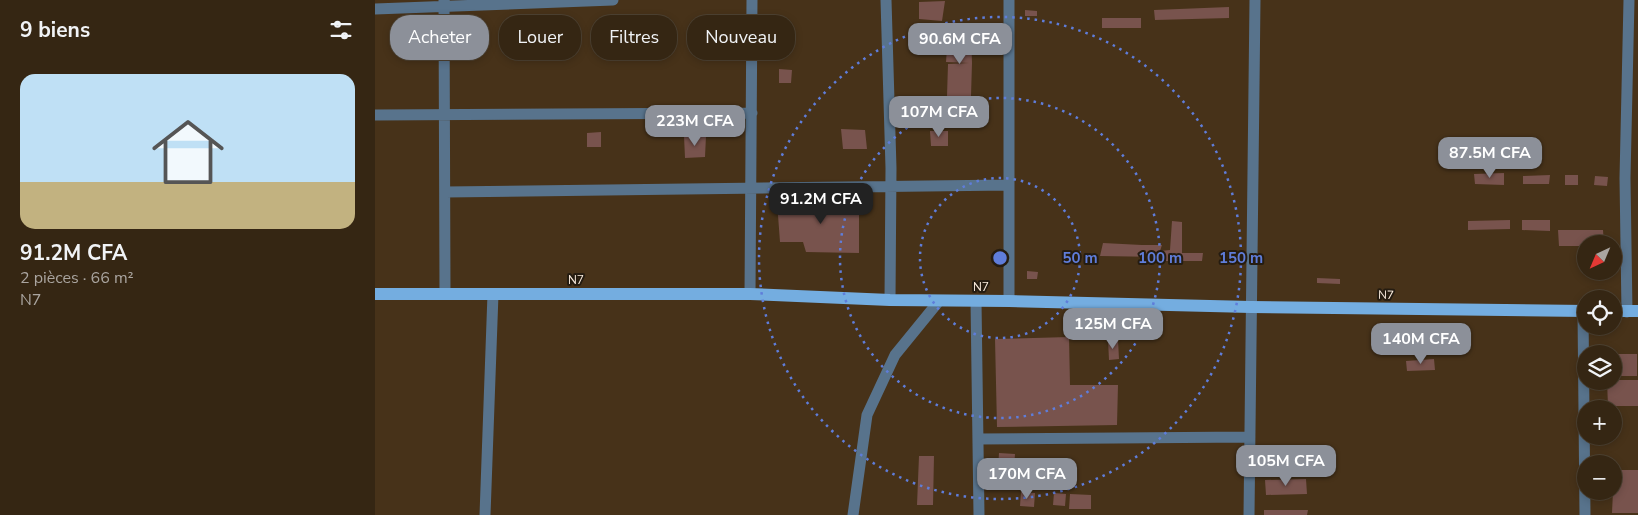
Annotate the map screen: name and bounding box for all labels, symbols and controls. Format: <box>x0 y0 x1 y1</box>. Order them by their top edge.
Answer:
chip: Acheter <box>390 15 489 60</box>
chip: Louer <box>499 15 581 60</box>
chip: Filtres <box>591 15 677 60</box>
chip: Nouveau <box>687 15 795 60</box>
text: 9 biens <box>20 16 90 44</box>
icon: filters <box>327 16 355 44</box>
pin: 90.6M CFA <box>903 22 1017 65</box>
text: 90.6M CFA <box>919 28 1001 50</box>
pin: 107M CFA <box>887 96 991 138</box>
text: 107M CFA <box>900 101 978 123</box>
pin: 223M CFA <box>643 104 747 147</box>
icon: home <box>143 107 233 197</box>
text: 223M CFA <box>656 110 734 132</box>
pin: 87.5M CFA <box>1433 136 1547 179</box>
text: 87.5M CFA <box>1449 142 1531 164</box>
pin: 91.2M CFA <box>764 182 878 225</box>
text: 91.2M CFA <box>780 188 862 210</box>
north arrow <box>1577 235 1623 280</box>
map controls <box>1577 235 1622 500</box>
text: 91.2M CFA <box>20 239 127 267</box>
text: 50 m <box>1062 248 1098 268</box>
text: 100 m <box>1138 248 1182 268</box>
text: 150 m <box>1219 248 1263 268</box>
centre of rings <box>991 249 1009 267</box>
text: 2 pièces · 66 m² <box>20 267 134 289</box>
street label: N7 <box>568 272 584 288</box>
street label: N7 <box>973 279 989 295</box>
street label: N7 <box>1378 287 1394 303</box>
text: N7 <box>20 289 41 311</box>
button: locate <box>1577 290 1622 335</box>
pin: 125M CFA <box>1061 308 1165 350</box>
text: 125M CFA <box>1074 313 1152 335</box>
pin: 140M CFA <box>1369 322 1473 365</box>
text: 140M CFA <box>1382 328 1460 350</box>
button: layers <box>1577 345 1622 390</box>
button: + <box>1577 400 1622 445</box>
pin: 105M CFA <box>1234 444 1338 487</box>
text: 105M CFA <box>1247 450 1325 472</box>
button: − <box>1577 455 1622 500</box>
pin: 170M CFA <box>975 458 1079 500</box>
text: 170M CFA <box>988 463 1066 485</box>

